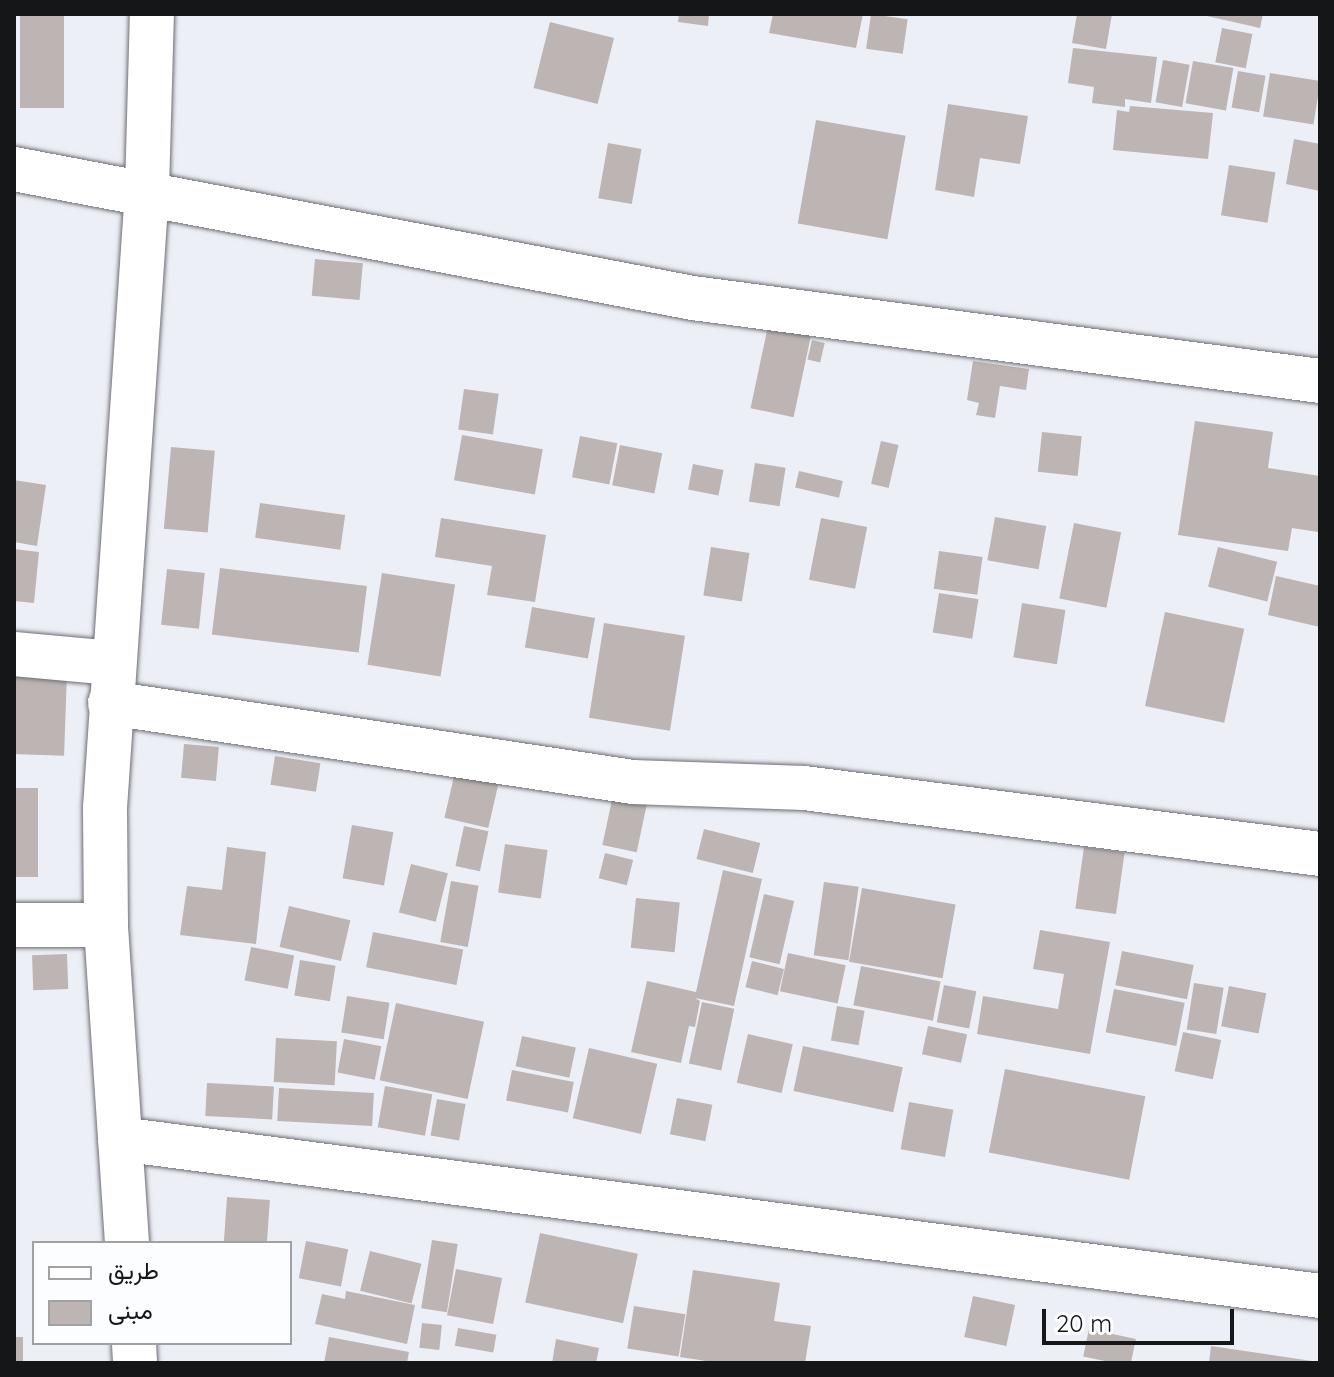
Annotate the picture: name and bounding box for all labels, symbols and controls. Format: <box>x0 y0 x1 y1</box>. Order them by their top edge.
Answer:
legend <box>32 1241 292 1345</box>
text: طريق <box>108 1255 159 1285</box>
scale bar <box>1046 1293 1238 1343</box>
text: مبنى <box>108 1295 153 1325</box>
text: 20 m <box>1056 1308 1112 1338</box>

